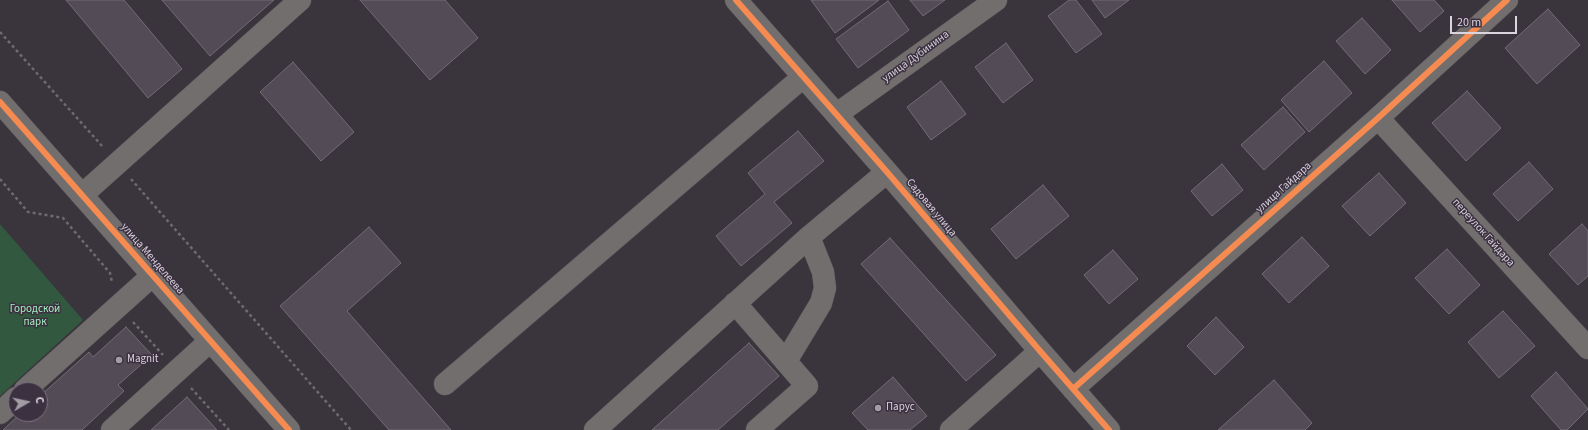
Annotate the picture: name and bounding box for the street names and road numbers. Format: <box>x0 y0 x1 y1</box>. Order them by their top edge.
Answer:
street label: улица Дубинина <box>880 28 952 86</box>
street label: улица Гайдара <box>1254 160 1314 216</box>
street label: Садовая улица <box>903 176 959 240</box>
street label: переулок Гайдара <box>1449 196 1517 270</box>
street label: улица Менделеева <box>118 221 186 297</box>

